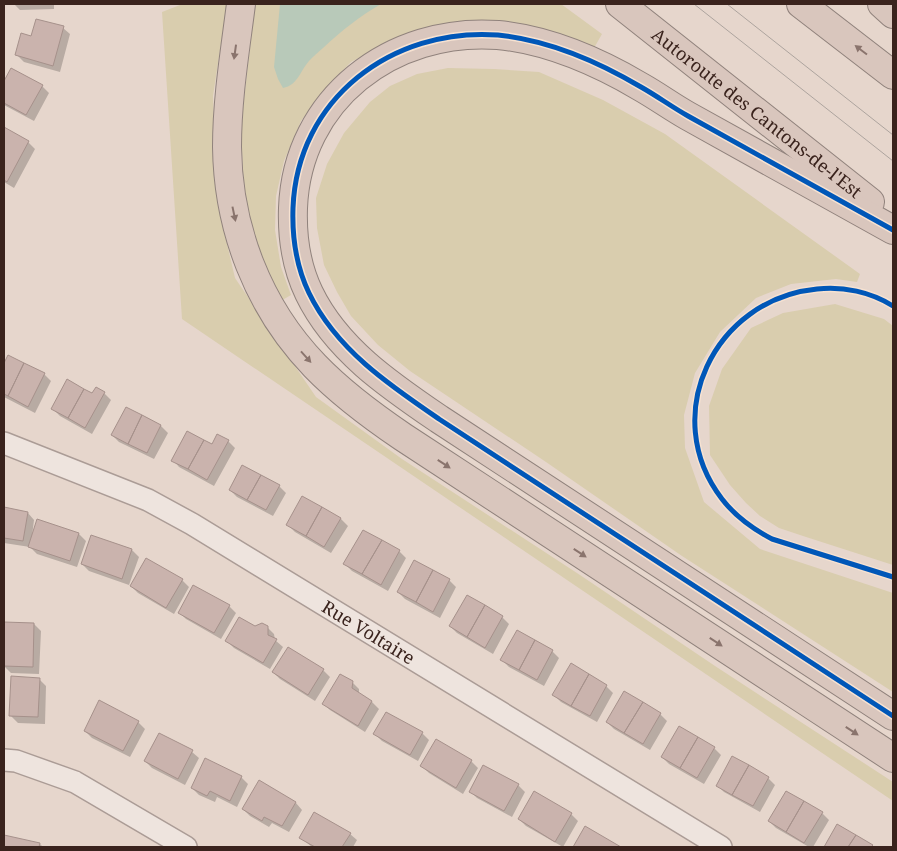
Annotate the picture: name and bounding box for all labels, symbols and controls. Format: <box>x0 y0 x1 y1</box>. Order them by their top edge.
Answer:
street label: Autoroute des Cantons-de-l'Est <box>647 22 867 203</box>
one-way arrow <box>230 44 238 60</box>
one-way arrow <box>854 45 868 55</box>
one-way arrow <box>230 206 238 221</box>
one-way arrow <box>301 350 312 363</box>
one-way arrow <box>437 459 451 469</box>
one-way arrow <box>574 548 587 557</box>
street label: Rue Voltaire <box>318 594 420 669</box>
one-way arrow <box>710 637 723 646</box>
one-way arrow <box>845 726 859 735</box>

